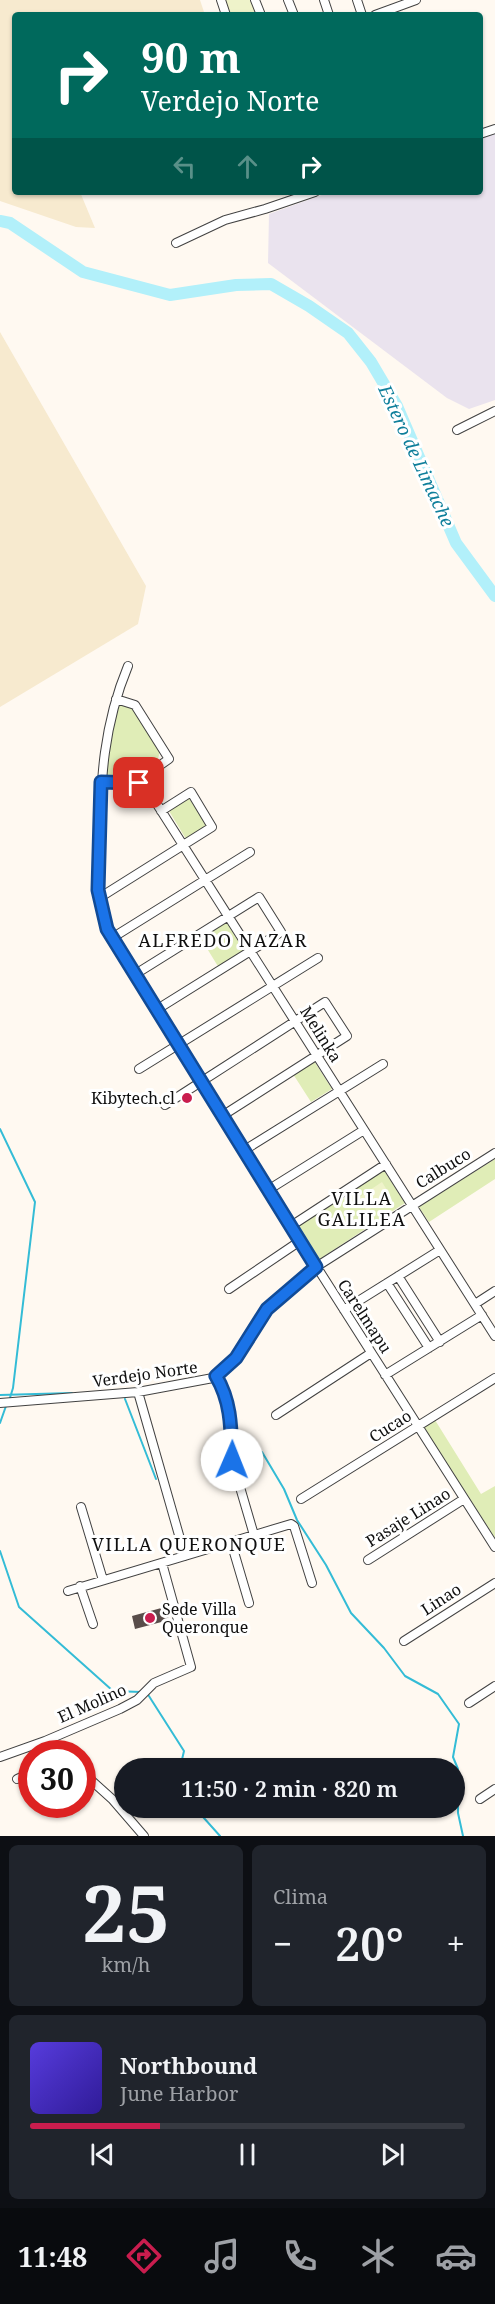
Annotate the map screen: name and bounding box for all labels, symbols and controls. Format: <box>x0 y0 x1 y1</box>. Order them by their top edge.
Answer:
text: 90 m <box>141 28 241 85</box>
icon: right <box>42 36 120 114</box>
text: Verdejo Norte <box>141 82 319 119</box>
icon: left <box>168 150 201 183</box>
icon: ahead <box>231 150 264 183</box>
icon: right <box>294 150 327 183</box>
water label: Estero de Limache <box>373 380 460 530</box>
pin <box>113 757 164 808</box>
icon: arrive <box>122 766 155 799</box>
district label: ALFREDO NAZAR <box>138 928 308 952</box>
street label: Melinka <box>295 1002 347 1066</box>
place label: Kibytech.cl <box>91 1087 175 1109</box>
marker: Kibytech.cl <box>180 1091 194 1105</box>
street label: Calbuco <box>411 1143 475 1193</box>
district label: VILLA GALILEA <box>318 1186 406 1231</box>
street label: Carelmapu <box>333 1275 397 1357</box>
street label: Verdejo Norte <box>91 1356 199 1392</box>
street label: Cucao <box>365 1404 415 1448</box>
position arrow <box>200 1428 264 1492</box>
street label: Pasaje Linao <box>361 1482 455 1552</box>
district label: VILLA QUERONQUE <box>92 1532 286 1556</box>
street label: Linao <box>417 1578 465 1620</box>
place label: Sede Villa Queronque <box>162 1598 248 1638</box>
marker: Sede Villa Queronque <box>143 1611 157 1625</box>
street label: El Molino <box>54 1678 130 1728</box>
speed limit sign: 30 <box>18 1740 96 1818</box>
text: 11:50 · 2 min · 820 m <box>181 1773 398 1803</box>
text: 25 <box>82 1859 170 1965</box>
text: Clima <box>273 1883 328 1910</box>
text: 20° <box>335 1913 404 1974</box>
text: − <box>273 1921 292 1966</box>
text: + <box>447 1921 465 1966</box>
text: km/h <box>101 1951 151 1978</box>
text: Northbound <box>120 2050 257 2080</box>
text: June Harbor <box>120 2080 238 2107</box>
icon: previous <box>86 2138 119 2171</box>
icon: pause <box>231 2138 264 2171</box>
icon: next <box>376 2138 409 2171</box>
icon: directions <box>123 2235 165 2277</box>
icon: music <box>201 2235 243 2277</box>
icon: phone <box>279 2235 321 2277</box>
icon: climate <box>357 2235 399 2277</box>
icon: car <box>435 2235 477 2277</box>
text: 11:48 <box>18 2238 87 2275</box>

